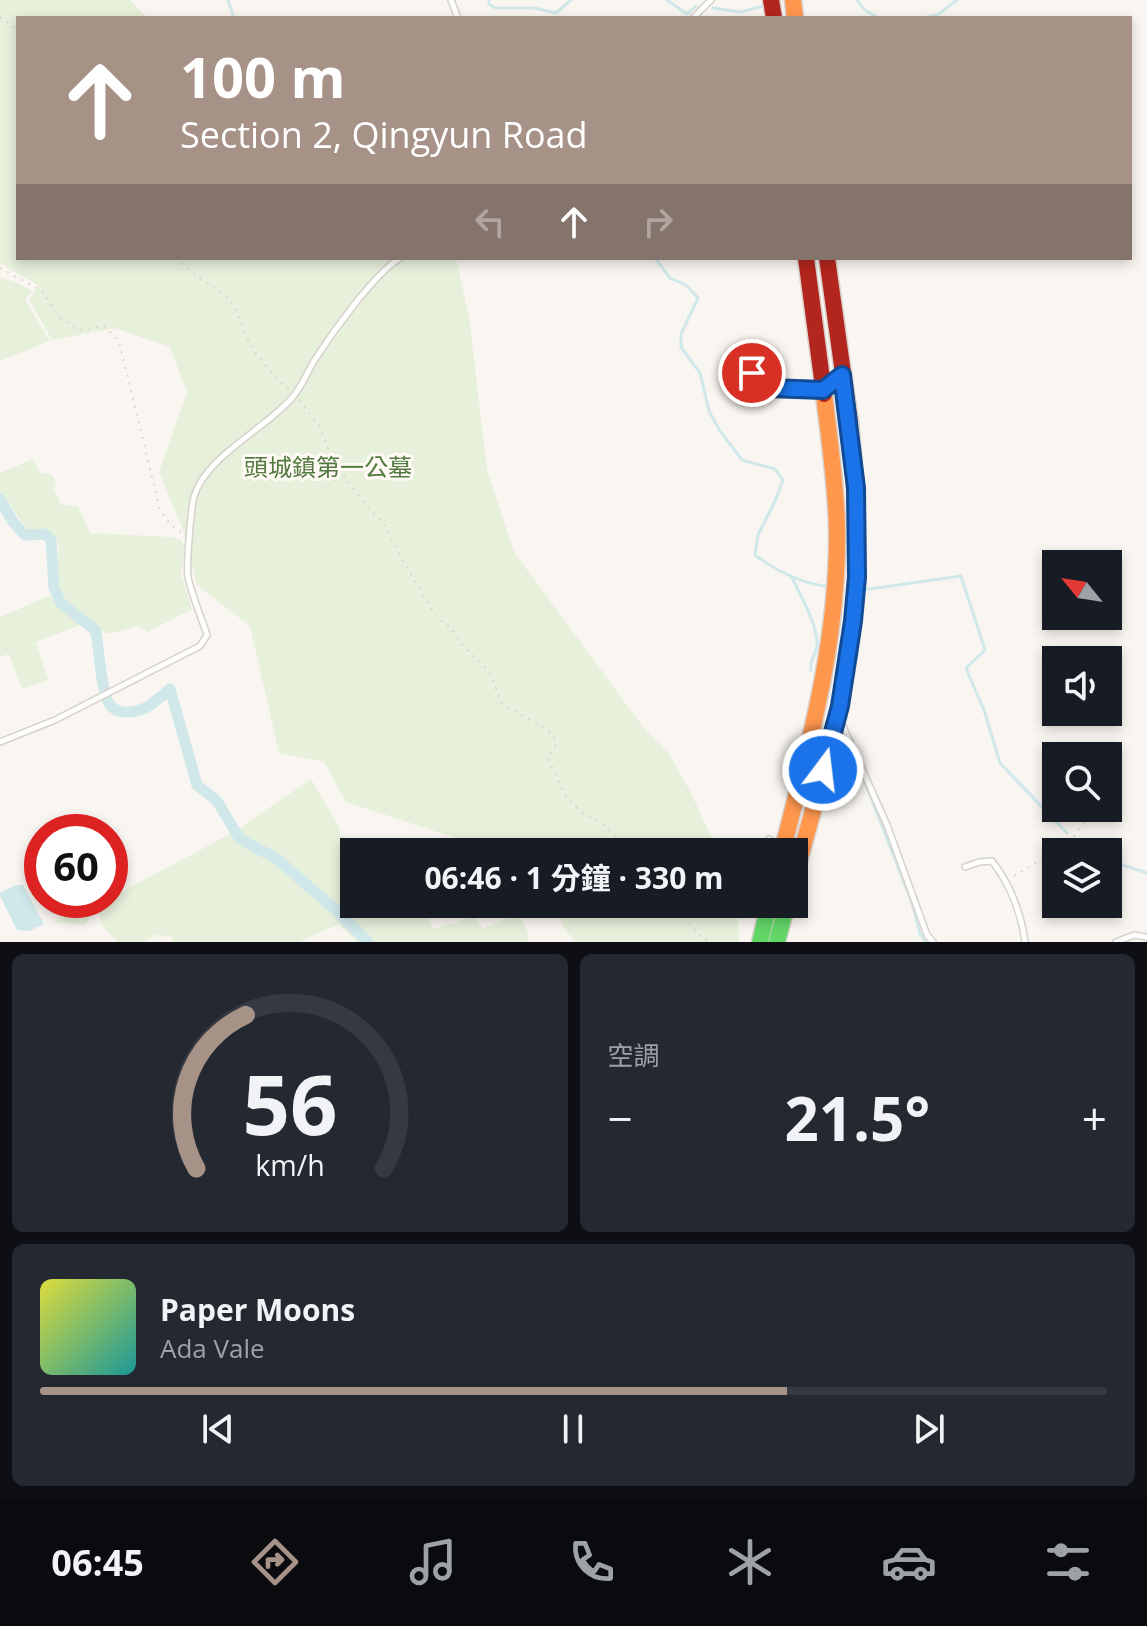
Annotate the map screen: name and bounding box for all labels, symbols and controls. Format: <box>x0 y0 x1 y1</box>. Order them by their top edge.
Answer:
text: 100 m <box>180 38 346 114</box>
icon: ahead <box>48 48 152 152</box>
text: Section 2, Qingyun Road <box>180 110 588 159</box>
icon: left <box>468 200 512 244</box>
icon: ahead <box>552 200 596 244</box>
icon: right <box>636 200 680 244</box>
pin <box>718 339 786 407</box>
icon: arrive <box>730 351 774 395</box>
park label: 頭城鎮第一公墓 <box>244 450 412 483</box>
north arrow <box>1042 550 1122 630</box>
map controls <box>1042 550 1122 918</box>
button: sound <box>1042 646 1122 726</box>
position arrow <box>781 728 865 812</box>
button: search <box>1042 742 1122 822</box>
speed limit sign: 60 <box>24 814 128 918</box>
button: layers <box>1042 838 1122 918</box>
text: 06:46 · 1 分鐘 · 330 m <box>424 857 724 898</box>
text: 空調 <box>608 1037 660 1073</box>
text: 56 <box>242 1046 337 1159</box>
text: 21.5° <box>784 1077 930 1159</box>
text: − <box>608 1088 633 1148</box>
text: + <box>1082 1088 1107 1148</box>
text: km/h <box>255 1145 324 1184</box>
text: Paper Moons <box>160 1289 355 1330</box>
text: Ada Vale <box>160 1330 265 1366</box>
icon: previous <box>196 1407 240 1451</box>
icon: pause <box>551 1407 595 1451</box>
icon: next <box>907 1407 951 1451</box>
icon: directions <box>247 1534 303 1590</box>
icon: music <box>405 1534 461 1590</box>
icon: phone <box>564 1534 620 1590</box>
icon: climate <box>722 1534 778 1590</box>
icon: car <box>881 1534 937 1590</box>
icon: filters <box>1040 1534 1096 1590</box>
text: 06:45 <box>51 1538 144 1587</box>

